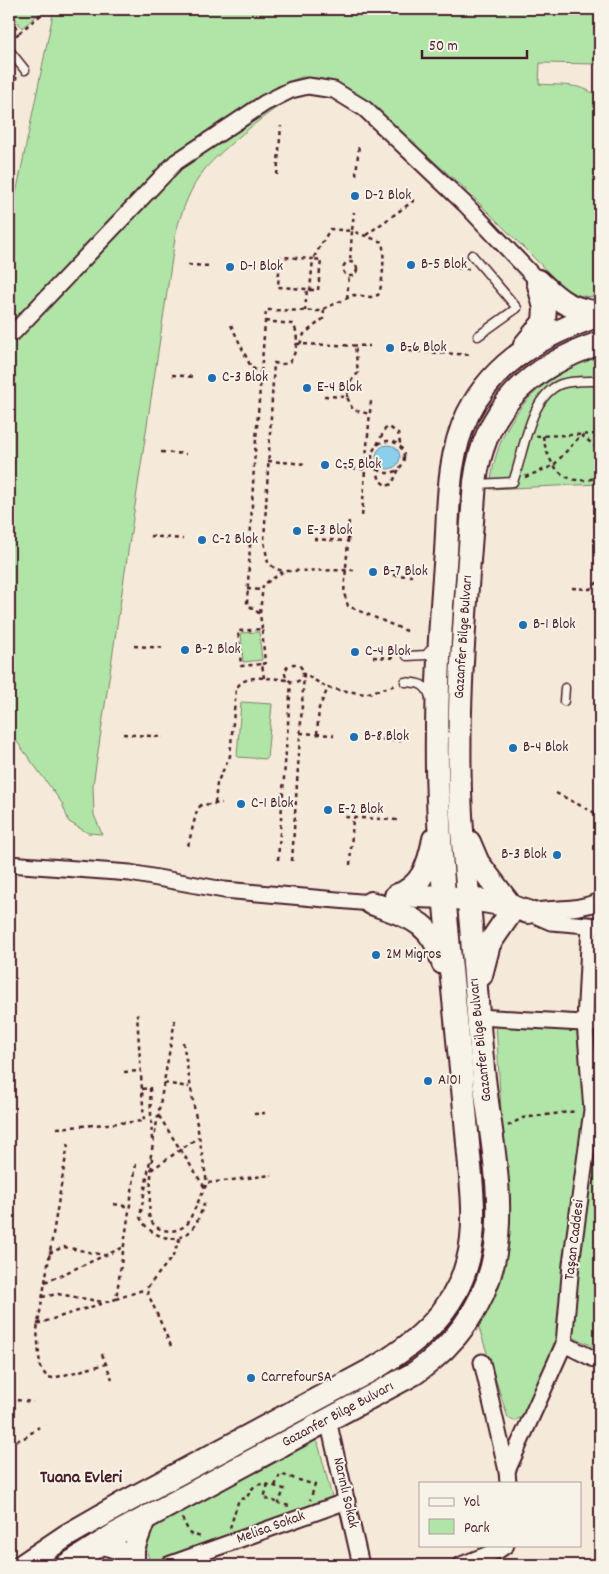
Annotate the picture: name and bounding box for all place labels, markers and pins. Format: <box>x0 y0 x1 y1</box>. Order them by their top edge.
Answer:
place label: D-2 Blok <box>365 185 411 207</box>
marker: D-2 Blok <box>349 190 361 202</box>
place label: B-5 Blok <box>421 254 467 276</box>
place label: D-1 Blok <box>240 256 283 278</box>
marker: B-5 Blok <box>405 259 417 271</box>
marker: D-1 Blok <box>224 261 236 273</box>
place label: B-6 Blok <box>400 337 447 359</box>
marker: B-6 Blok <box>384 342 396 354</box>
place label: C-3 Blok <box>222 367 268 389</box>
marker: C-3 Blok <box>206 372 218 384</box>
place label: E-4 Blok <box>317 377 362 399</box>
marker: E-4 Blok <box>301 382 313 394</box>
place label: C-5 Blok <box>335 454 381 476</box>
marker: C-5 Blok <box>319 459 331 471</box>
place label: E-3 Blok <box>307 520 353 542</box>
marker: E-3 Blok <box>291 525 303 537</box>
place label: C-2 Blok <box>212 529 258 551</box>
marker: C-2 Blok <box>196 534 208 546</box>
place label: B-7 Blok <box>383 561 428 583</box>
marker: B-7 Blok <box>367 566 379 578</box>
place label: B-1 Blok <box>533 614 575 636</box>
marker: B-1 Blok <box>517 619 529 631</box>
place label: B-2 Blok <box>195 639 241 661</box>
place label: C-4 Blok <box>365 641 411 663</box>
marker: B-2 Blok <box>179 644 191 656</box>
marker: C-4 Blok <box>349 646 361 658</box>
place label: B-8 Blok <box>364 726 409 748</box>
marker: B-8 Blok <box>348 731 360 743</box>
place label: B-4 Blok <box>523 737 568 759</box>
marker: B-4 Blok <box>507 742 519 754</box>
place label: C-1 Blok <box>251 793 294 815</box>
marker: C-1 Blok <box>235 798 247 810</box>
place label: E-2 Blok <box>338 799 383 821</box>
marker: E-2 Blok <box>322 804 334 816</box>
place label: B-3 Blok <box>501 844 547 866</box>
marker: B-3 Blok <box>551 849 563 861</box>
place label: 2M Migros <box>386 944 441 966</box>
marker: 2M Migros <box>370 949 382 961</box>
place label: A101 <box>438 1070 461 1092</box>
marker: A101 <box>422 1075 434 1087</box>
place label: CarrefourSA <box>261 1367 332 1389</box>
marker: CarrefourSA <box>245 1372 257 1384</box>

